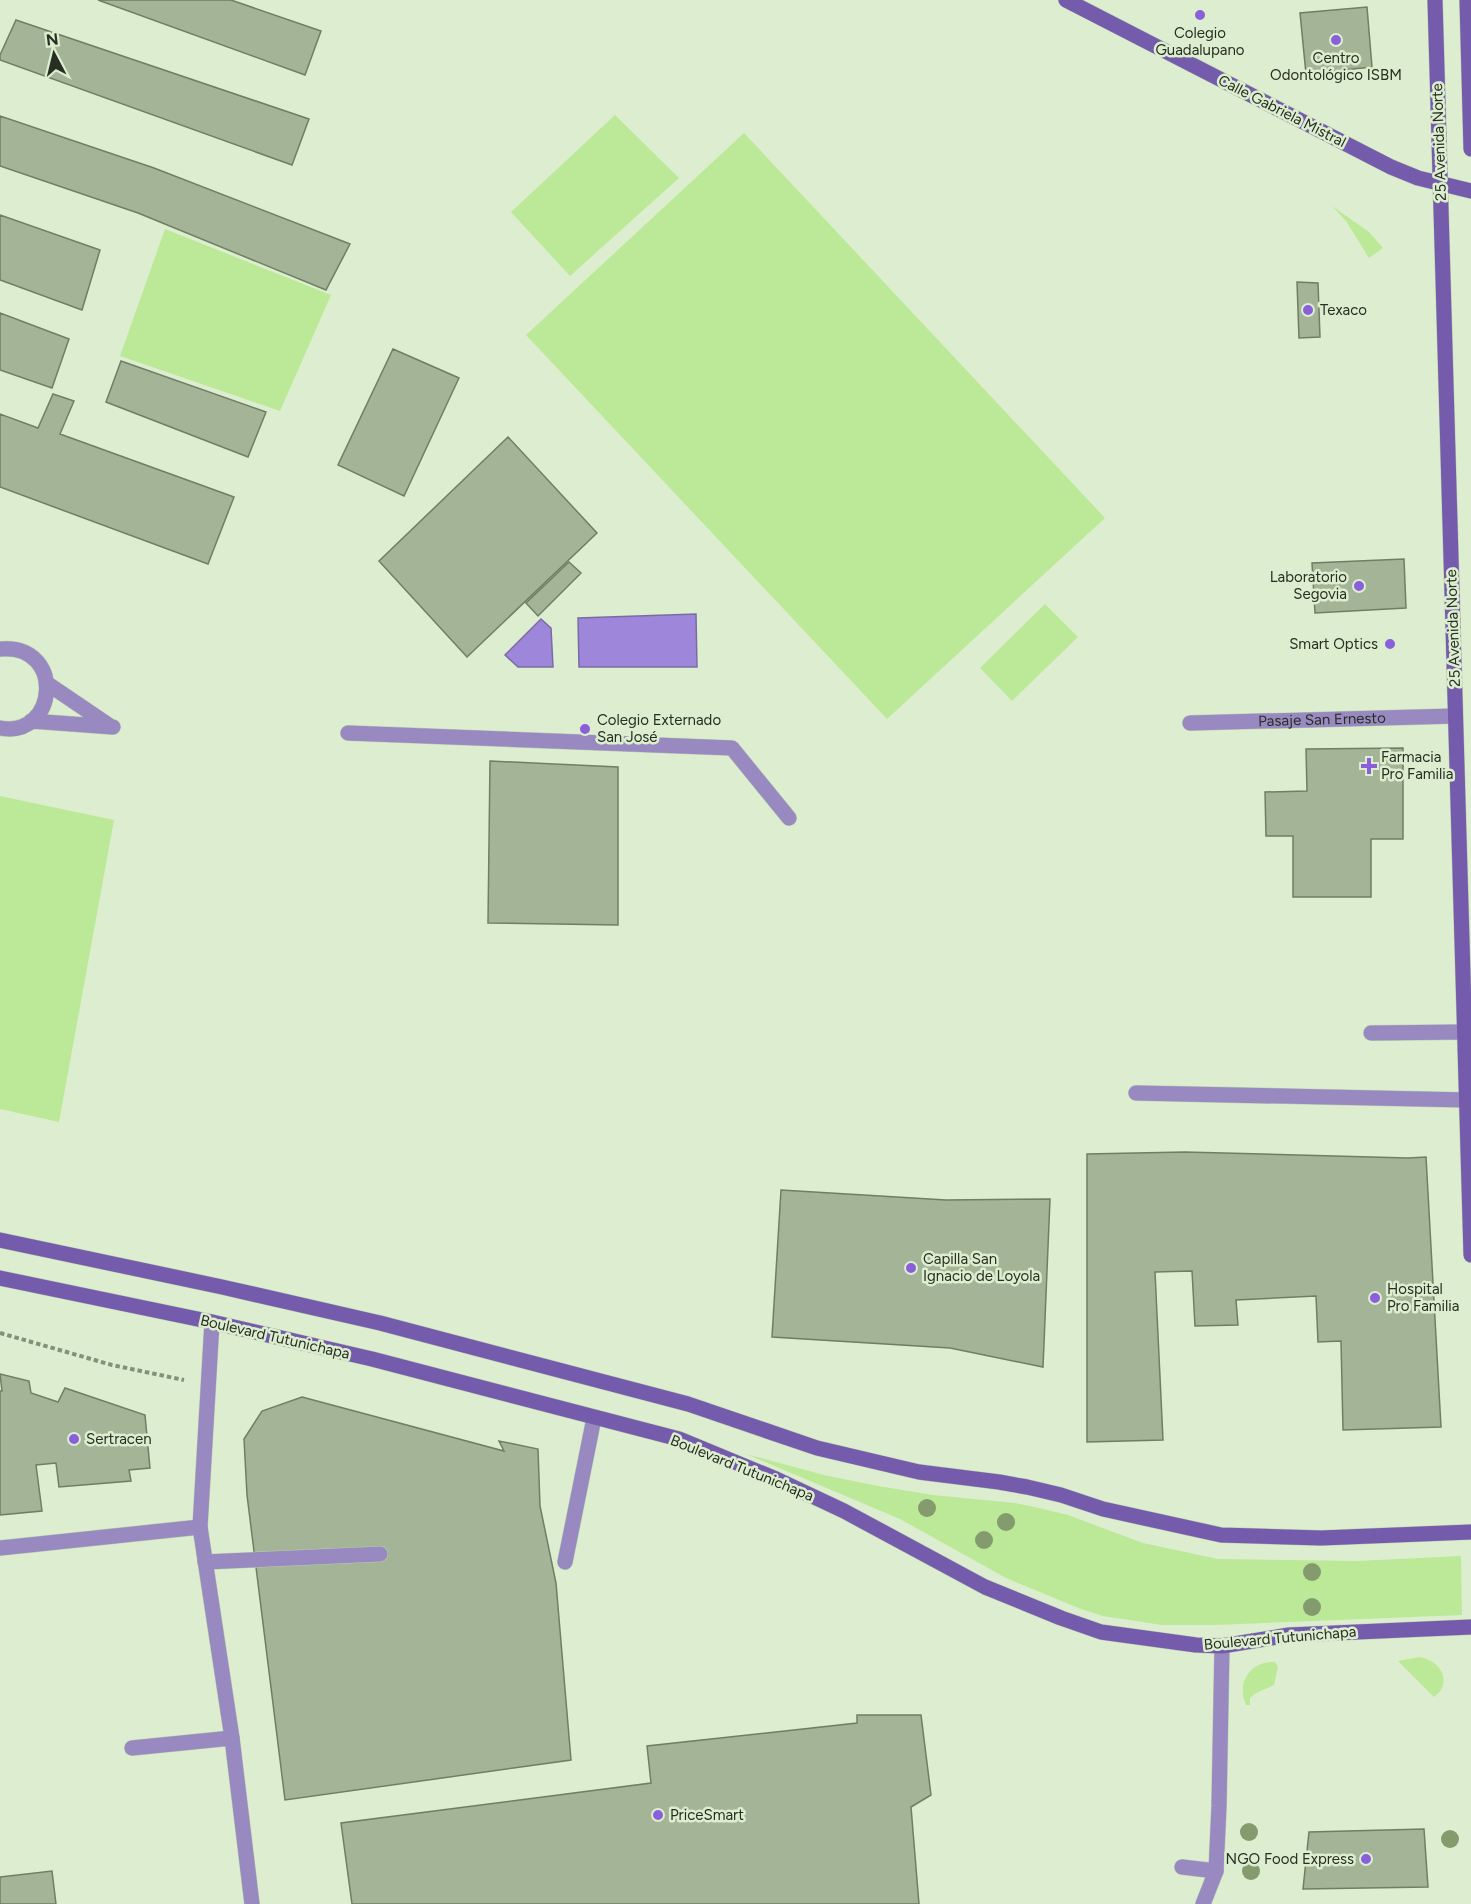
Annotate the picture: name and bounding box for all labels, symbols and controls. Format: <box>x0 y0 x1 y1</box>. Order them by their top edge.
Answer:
marker: Colegio Guadalupano <box>1193 8 1207 22</box>
north arrow <box>24 24 84 84</box>
place label: Colegio Guadalupano <box>1155 24 1245 59</box>
text: N <box>45 29 60 50</box>
marker: Centro Odontológico ISBM <box>1329 33 1343 47</box>
place label: Centro Odontológico ISBM <box>1270 49 1402 84</box>
street label: Calle Gabriela Mistral <box>1215 71 1349 151</box>
street label: 25 Avenida Norte <box>1428 83 1450 201</box>
place label: Texaco <box>1320 301 1367 319</box>
marker: Texaco <box>1301 303 1315 317</box>
place label: Laboratorio Segovia <box>1270 568 1347 603</box>
street label: 25 Avenida Norte <box>1442 569 1464 687</box>
marker: Laboratorio Segovia <box>1352 579 1366 593</box>
place label: Smart Optics <box>1289 635 1378 653</box>
marker: Smart Optics <box>1383 637 1397 651</box>
street label: Pasaje San Ernesto <box>1258 709 1386 730</box>
place label: Colegio Externado San José <box>597 711 721 746</box>
marker: Colegio Externado San José <box>578 722 592 736</box>
place label: Farmacia Pro Familia <box>1381 748 1453 783</box>
marker: Farmacia Pro Familia <box>1362 759 1376 773</box>
place label: Capilla San Ignacio de Loyola <box>923 1250 1040 1285</box>
marker: Capilla San Ignacio de Loyola <box>904 1261 918 1275</box>
place label: Hospital Pro Familia <box>1387 1280 1459 1315</box>
marker: Hospital Pro Familia <box>1368 1291 1382 1305</box>
street label: Boulevard Tutunichapa <box>199 1311 351 1363</box>
place label: Sertracen <box>86 1430 152 1448</box>
street label: Boulevard Tutunichapa <box>668 1431 816 1505</box>
marker: Sertracen <box>67 1432 81 1446</box>
street label: Boulevard Tutunichapa <box>1203 1622 1357 1654</box>
place label: PriceSmart <box>670 1806 744 1824</box>
marker: PriceSmart <box>651 1808 665 1822</box>
place label: NGO Food Express <box>1226 1850 1354 1868</box>
marker: NGO Food Express <box>1359 1852 1373 1866</box>

